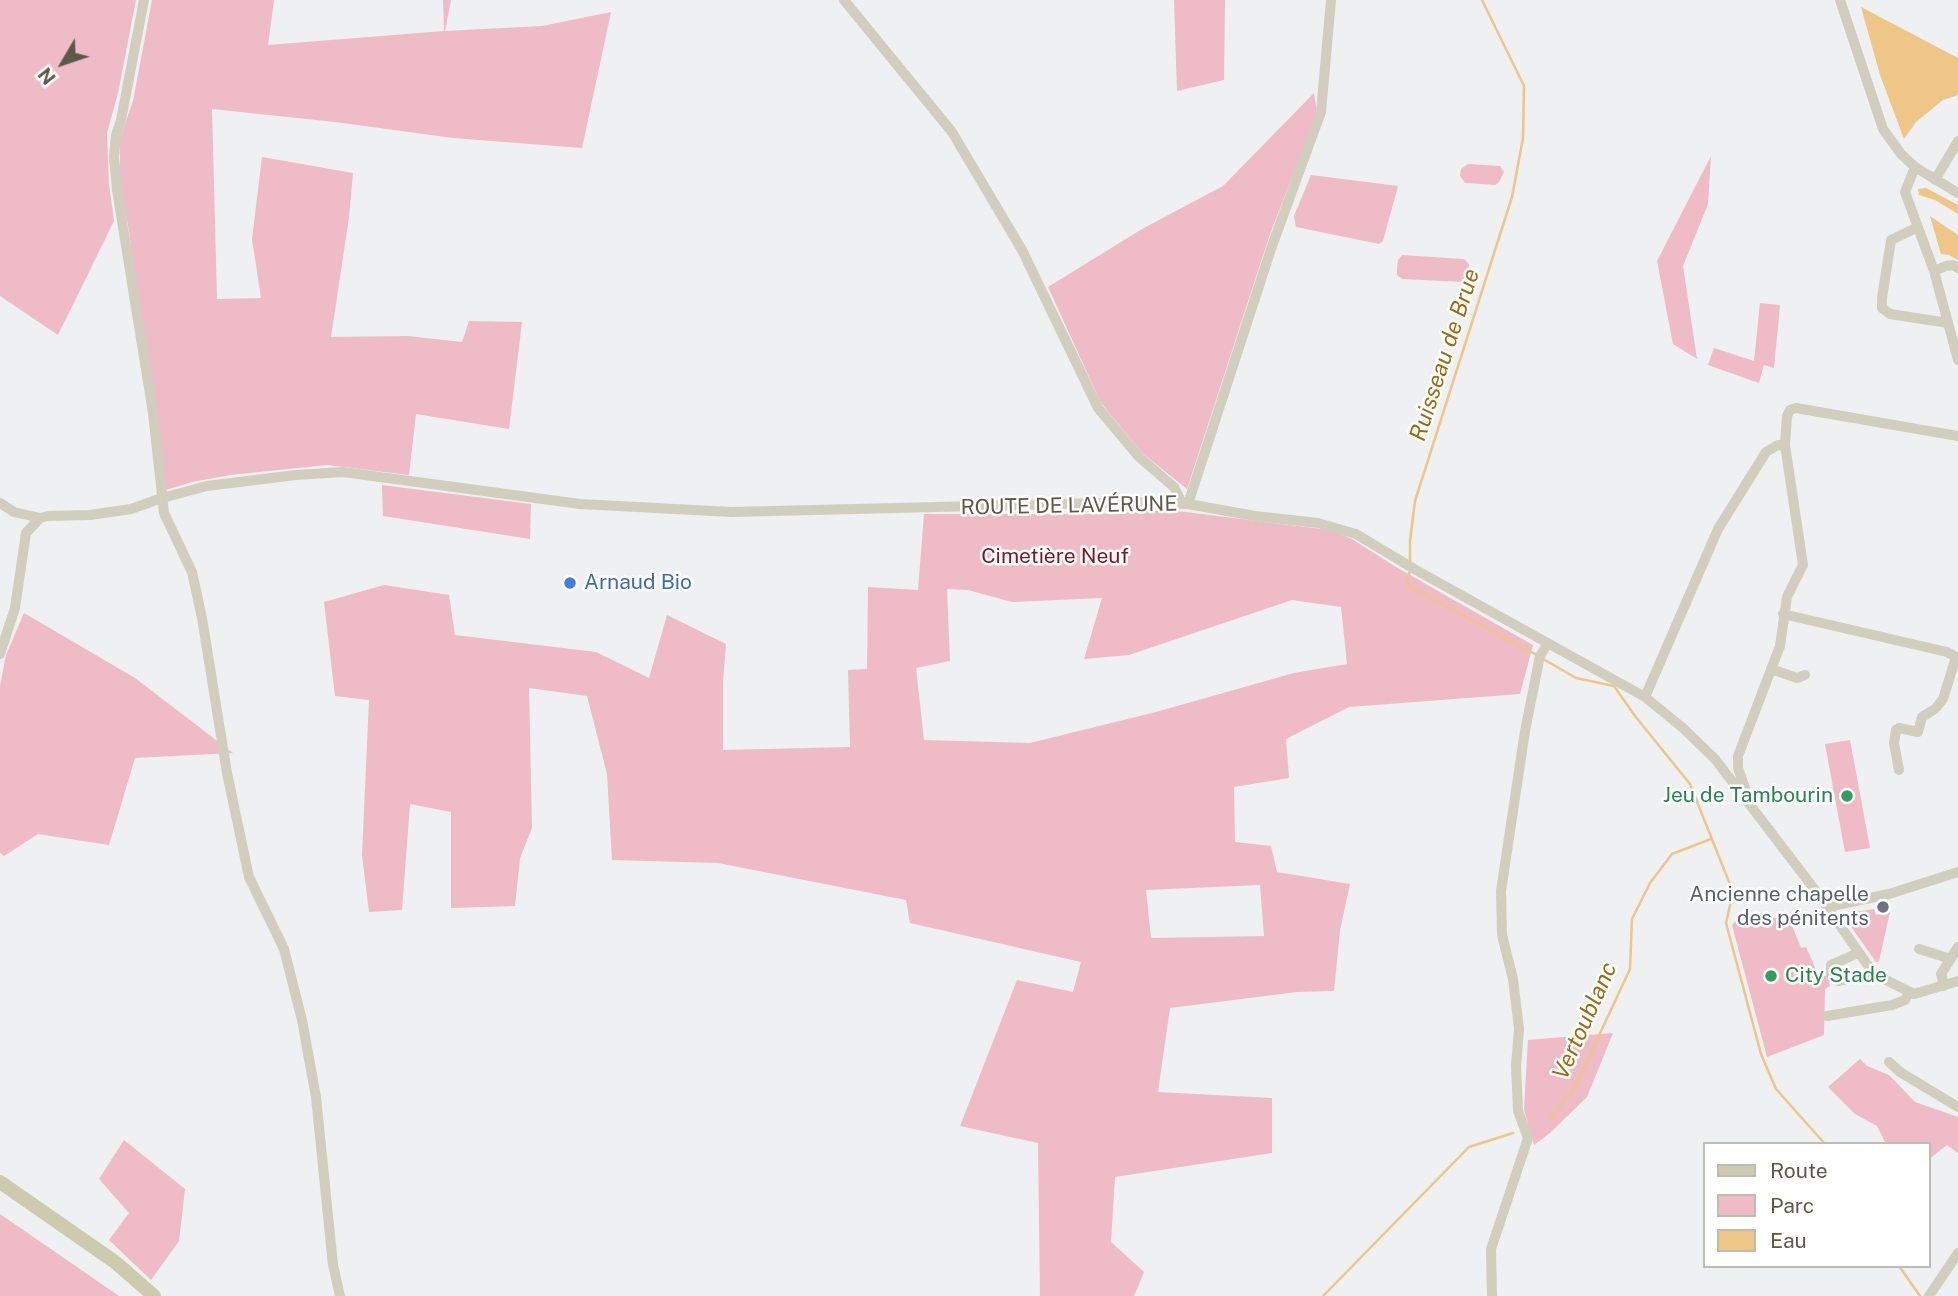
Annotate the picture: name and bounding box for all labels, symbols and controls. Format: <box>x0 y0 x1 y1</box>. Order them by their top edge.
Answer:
north arrow <box>28 28 98 98</box>
text: N <box>33 64 60 89</box>
water label: Ruisseau de Brue <box>1404 265 1486 445</box>
street label: ROUTE DE LAVÉRUNE <box>960 492 1178 520</box>
park label: Cimetière Neuf <box>981 544 1129 570</box>
place label: Arnaud Bio <box>584 570 692 596</box>
marker: Arnaud Bio <box>562 575 578 591</box>
place label: Jeu de Tambourin <box>1663 783 1833 809</box>
marker: Jeu de Tambourin <box>1839 788 1855 804</box>
place label: Ancienne chapelle des pénitents <box>1689 882 1869 932</box>
marker: Ancienne chapelle des pénitents <box>1875 899 1891 915</box>
water label: Vertoublanc <box>1547 958 1623 1084</box>
place label: City Stade <box>1785 963 1887 989</box>
marker: City Stade <box>1763 968 1779 984</box>
legend <box>1702 1142 1930 1268</box>
text: Route <box>1770 1158 1828 1183</box>
text: Parc <box>1770 1193 1814 1218</box>
text: Eau <box>1770 1228 1807 1253</box>

